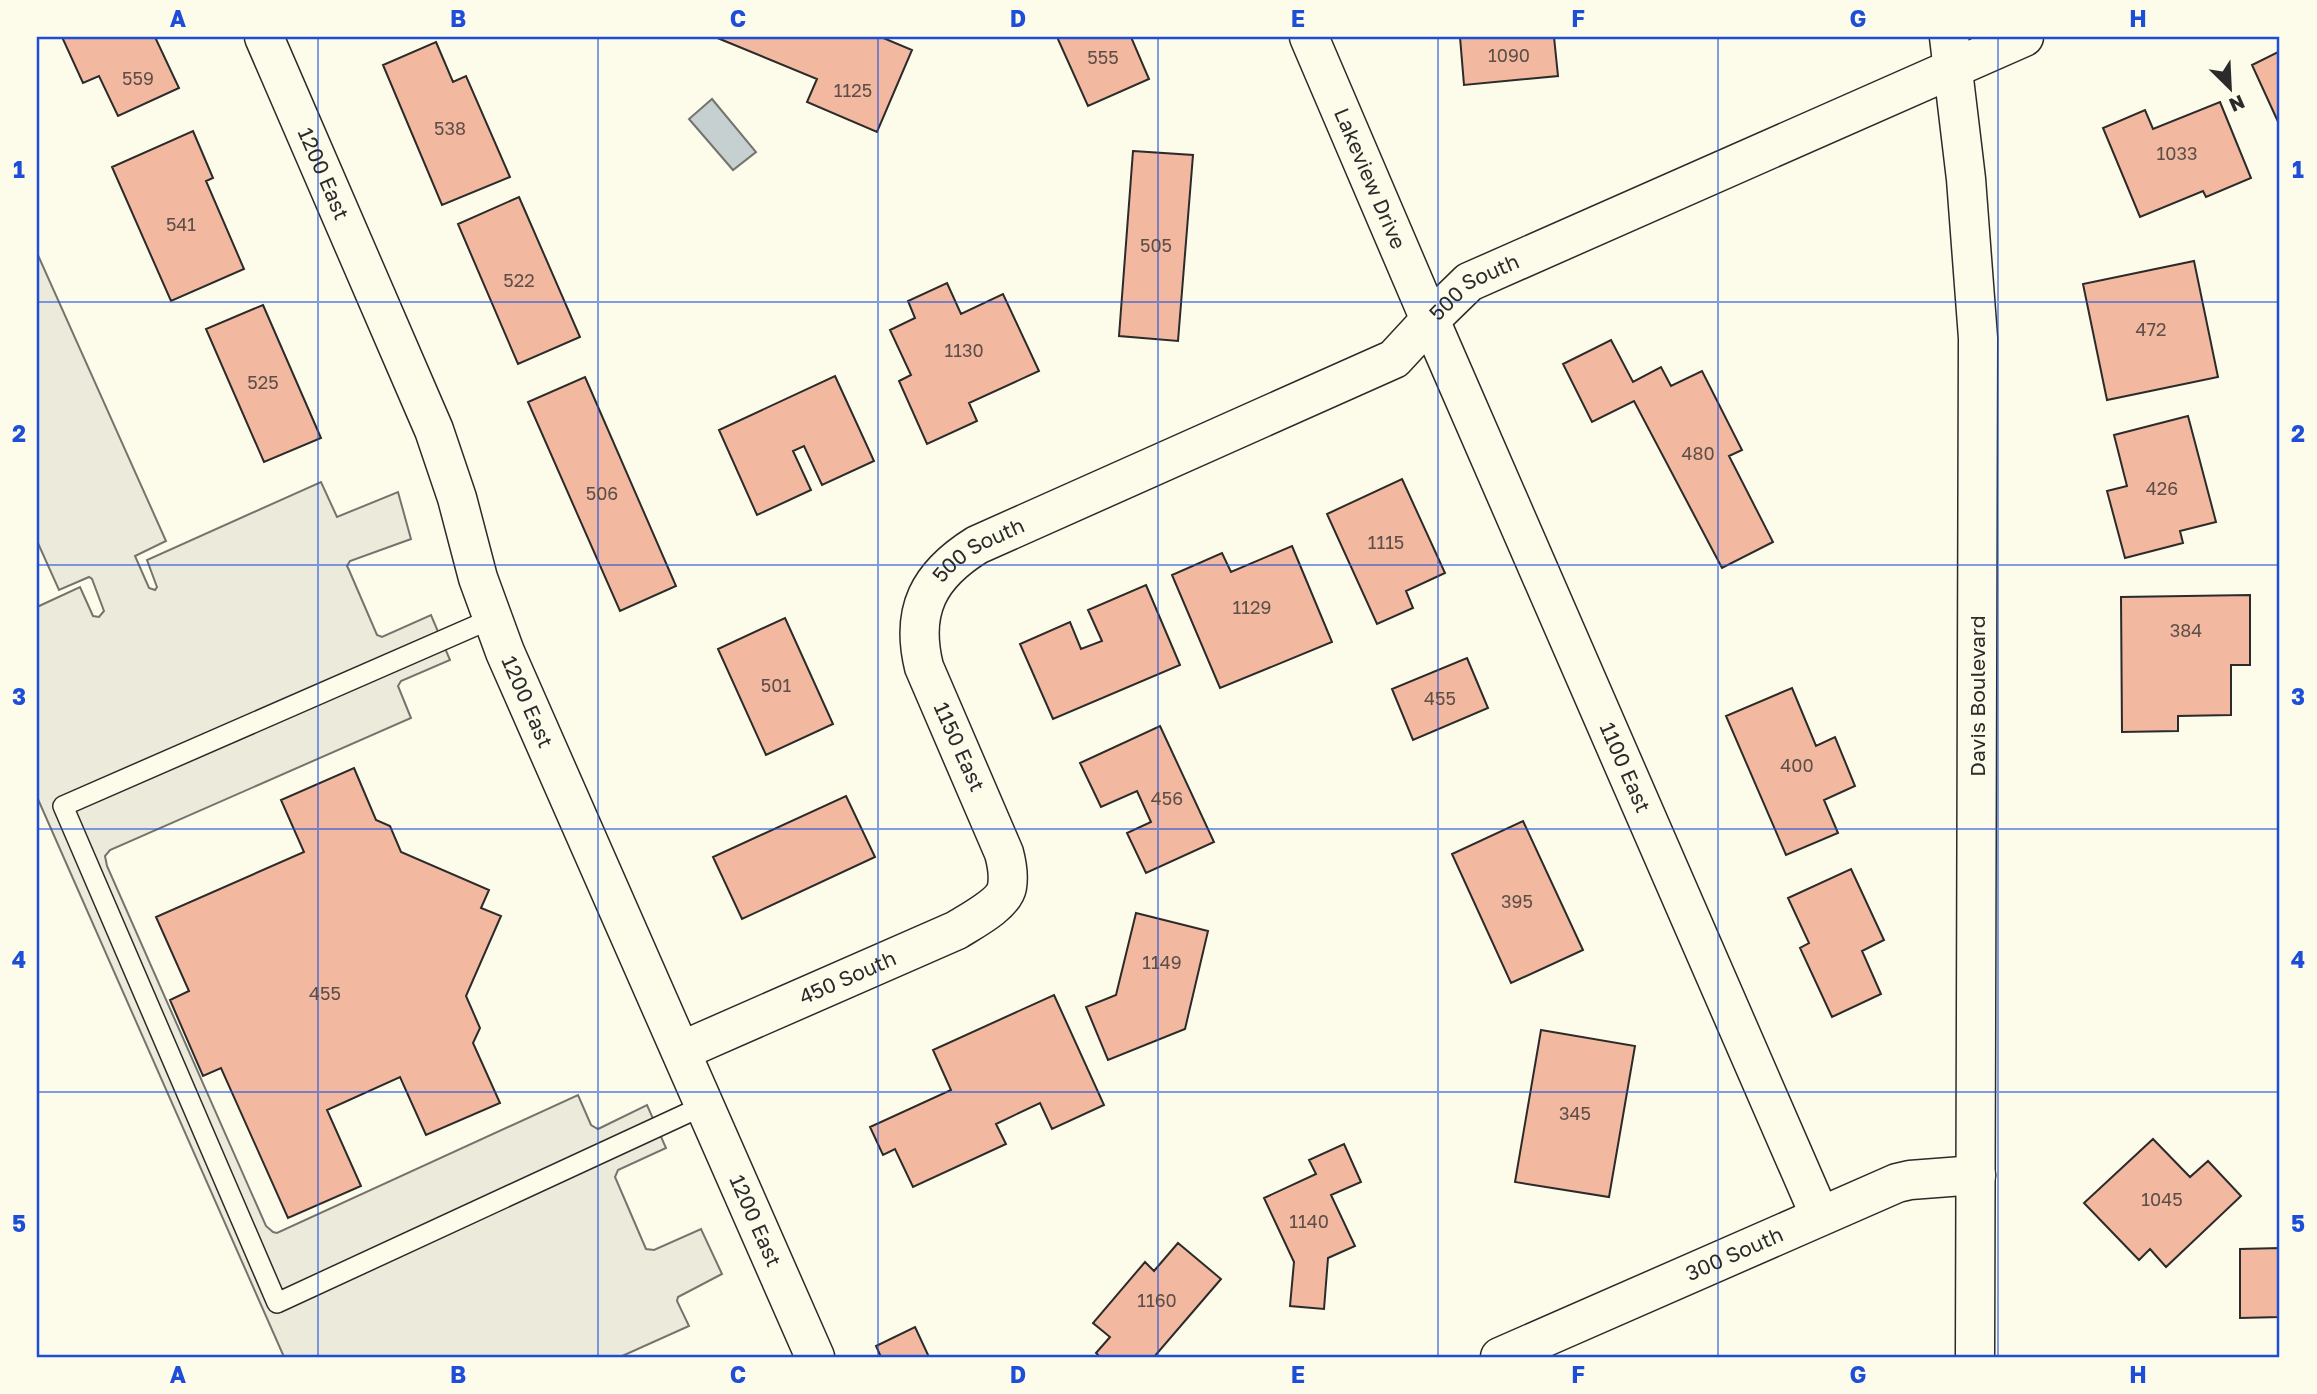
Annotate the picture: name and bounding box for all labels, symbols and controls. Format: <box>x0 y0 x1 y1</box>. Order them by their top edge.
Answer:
text: A <box>170 4 187 32</box>
text: B <box>450 4 466 32</box>
text: C <box>730 4 746 32</box>
text: D <box>1010 4 1026 32</box>
text: E <box>1291 4 1305 32</box>
text: F <box>1571 4 1585 32</box>
text: G <box>1850 4 1866 32</box>
text: H <box>2129 4 2147 32</box>
house number: 1090 <box>1488 44 1530 66</box>
house number: 555 <box>1087 46 1119 68</box>
north arrow <box>2194 52 2264 122</box>
house number: 559 <box>122 67 154 89</box>
house number: 1125 <box>834 79 872 101</box>
text: N <box>2226 91 2248 117</box>
street label: Lakeview Drive <box>1329 104 1412 253</box>
house number: 538 <box>434 117 466 139</box>
street label: 1200 East <box>293 123 355 223</box>
house number: 1033 <box>2157 142 2197 164</box>
text: 1 <box>13 155 25 183</box>
text: 1 <box>2292 155 2304 183</box>
house number: 541 <box>166 213 196 235</box>
house number: 505 <box>1140 234 1172 256</box>
street label: 500 South <box>1423 248 1523 326</box>
house number: 522 <box>503 269 535 291</box>
house number: 472 <box>2136 318 2166 340</box>
house number: 1130 <box>944 339 984 361</box>
house number: 525 <box>247 371 279 393</box>
text: 2 <box>12 419 26 447</box>
text: 2 <box>2291 419 2305 447</box>
house number: 480 <box>1681 442 1715 464</box>
house number: 426 <box>2146 477 2178 499</box>
house number: 506 <box>586 482 618 504</box>
street label: 500 South <box>926 512 1028 587</box>
house number: 1115 <box>1368 531 1404 553</box>
house number: 1129 <box>1233 596 1271 618</box>
street label: Davis Boulevard <box>1964 615 1990 777</box>
house number: 384 <box>2170 619 2202 641</box>
street label: 1200 East <box>496 652 559 751</box>
house number: 501 <box>761 674 791 696</box>
text: 3 <box>12 682 26 710</box>
text: 3 <box>2291 682 2305 710</box>
house number: 455 <box>1424 687 1456 709</box>
street label: 1150 East <box>929 698 991 795</box>
street label: 1100 East <box>1595 718 1657 816</box>
house number: 400 <box>1780 754 1814 776</box>
house number: 456 <box>1151 787 1183 809</box>
house number: 395 <box>1501 890 1533 912</box>
street label: 450 South <box>795 944 900 1010</box>
text: 4 <box>12 945 26 973</box>
text: 4 <box>2291 945 2305 973</box>
house number: 1149 <box>1142 951 1182 973</box>
house number: 455 <box>309 982 341 1004</box>
house number: 345 <box>1559 1102 1591 1124</box>
street label: 1200 East <box>725 1171 788 1271</box>
house number: 1045 <box>2141 1188 2183 1210</box>
text: 5 <box>12 1209 26 1237</box>
text: 5 <box>2291 1209 2305 1237</box>
house number: 1140 <box>1289 1210 1329 1232</box>
street label: 300 South <box>1681 1221 1787 1286</box>
house number: 1160 <box>1137 1289 1177 1311</box>
text: A <box>170 1360 187 1388</box>
text: B <box>450 1360 466 1388</box>
text: C <box>730 1360 746 1388</box>
text: D <box>1010 1360 1026 1388</box>
text: E <box>1291 1360 1305 1388</box>
text: F <box>1571 1360 1585 1388</box>
text: G <box>1850 1360 1866 1388</box>
text: H <box>2129 1360 2147 1388</box>

